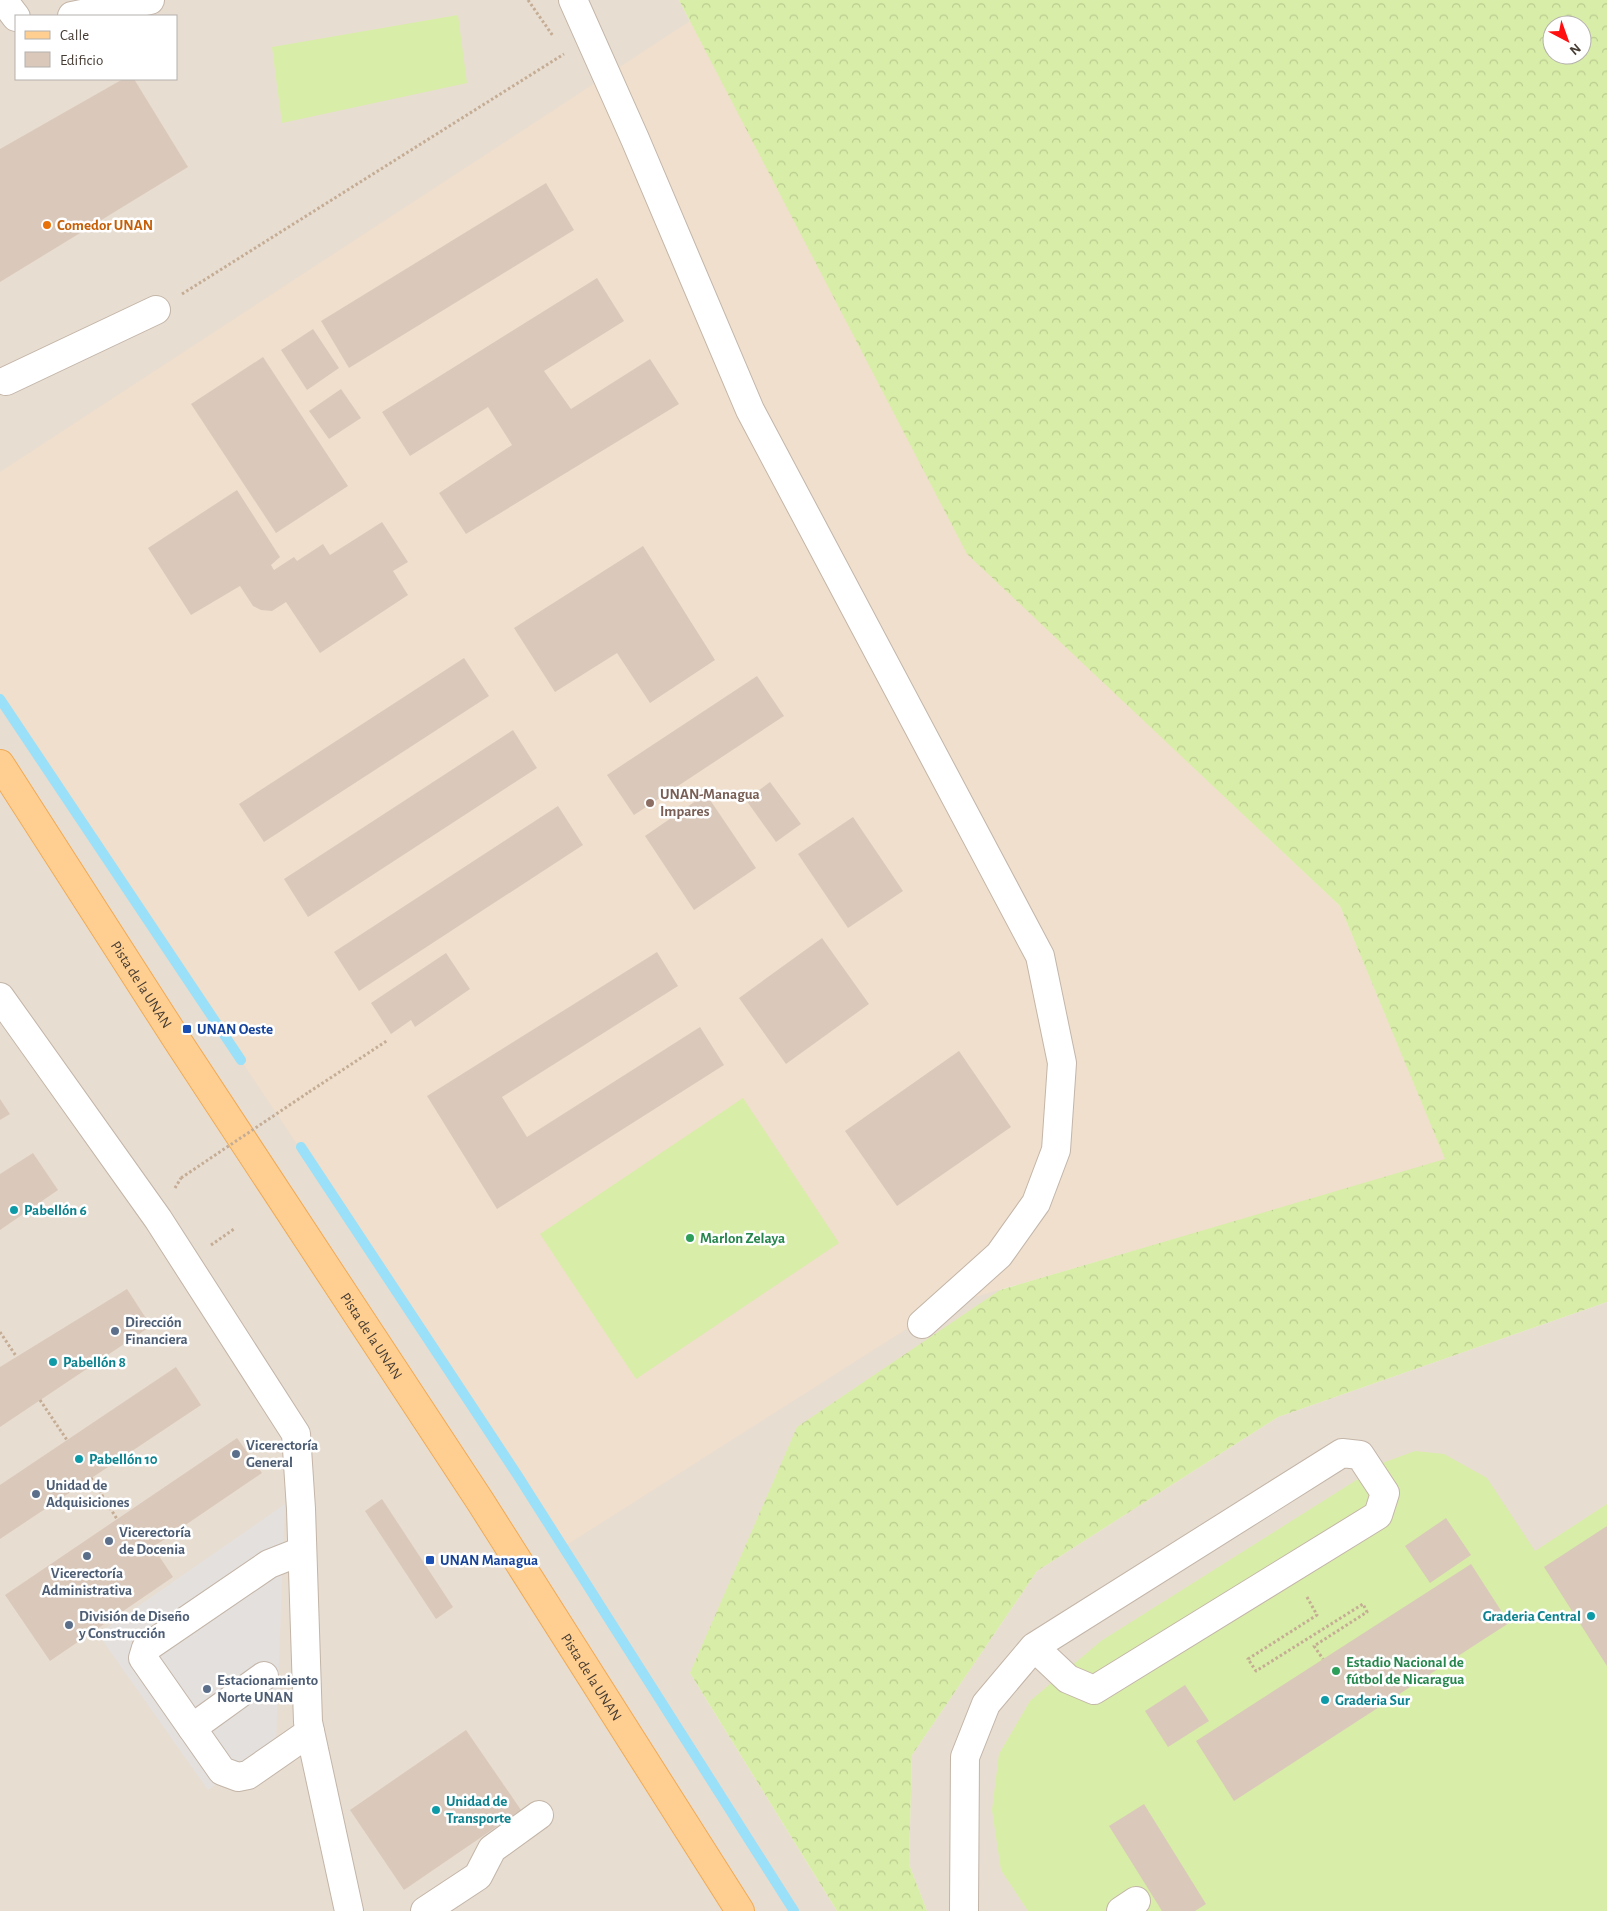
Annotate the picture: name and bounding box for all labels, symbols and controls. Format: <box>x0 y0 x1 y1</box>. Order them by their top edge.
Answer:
legend <box>15 15 178 80</box>
north arrow <box>1542 15 1592 65</box>
text: Calle <box>60 28 89 43</box>
text: N <box>1567 41 1583 58</box>
text: Edificio <box>60 53 103 68</box>
place label: Comedor UNAN <box>57 218 153 233</box>
marker: Comedor UNAN <box>41 219 53 231</box>
place label: UNAN-Managua Impares <box>660 787 760 819</box>
marker: UNAN-Managua Impares <box>644 797 656 809</box>
street label: Pista de la UNAN <box>108 939 174 1031</box>
place label: UNAN Oeste <box>197 1022 273 1037</box>
marker: UNAN Oeste <box>181 1023 193 1035</box>
place label: Pabellón 6 <box>24 1203 87 1218</box>
marker: Pabellón 6 <box>8 1204 20 1216</box>
place label: Marlon Zelaya <box>700 1231 785 1246</box>
marker: Marlon Zelaya <box>684 1232 696 1244</box>
street label: Pista de la UNAN <box>337 1290 405 1382</box>
place label: Dirección Financiera <box>125 1315 188 1347</box>
marker: Dirección Financiera <box>109 1325 121 1337</box>
place label: Pabellón 8 <box>63 1355 126 1370</box>
marker: Pabellón 8 <box>47 1356 59 1368</box>
place label: Vicerectoría General <box>246 1438 318 1470</box>
marker: Vicerectoría General <box>230 1448 242 1460</box>
place label: Pabellón 10 <box>89 1452 158 1467</box>
marker: Pabellón 10 <box>73 1453 85 1465</box>
place label: Unidad de Adquisiciones <box>46 1478 130 1510</box>
marker: Unidad de Adquisiciones <box>30 1488 42 1500</box>
place label: Vicerectoría de Docenia <box>119 1525 191 1557</box>
marker: Vicerectoría de Docenia <box>103 1535 115 1547</box>
marker: Vicerectoría Administrativa <box>81 1550 93 1562</box>
place label: UNAN Managua <box>440 1553 538 1568</box>
marker: UNAN Managua <box>424 1554 436 1566</box>
place label: Vicerectoría Administrativa <box>42 1566 132 1598</box>
place label: División de Diseño y Construcción <box>78 1609 190 1641</box>
place label: Graderia Central <box>1483 1609 1581 1624</box>
marker: Graderia Central <box>1585 1610 1597 1622</box>
marker: División de Diseño y Construcción <box>63 1619 75 1631</box>
street label: Pista de la UNAN <box>558 1631 624 1724</box>
place label: Estadio Nacional de fútbol de Nicaragua <box>1346 1655 1464 1687</box>
marker: Estadio Nacional de fútbol de Nicaragua <box>1330 1665 1342 1677</box>
place label: Estacionamiento Norte UNAN <box>217 1673 318 1705</box>
marker: Estacionamiento Norte UNAN <box>201 1683 213 1695</box>
place label: Graderia Sur <box>1335 1693 1411 1708</box>
marker: Graderia Sur <box>1319 1694 1331 1706</box>
place label: Unidad de Transporte <box>446 1794 511 1826</box>
marker: Unidad de Transporte <box>430 1804 442 1816</box>

